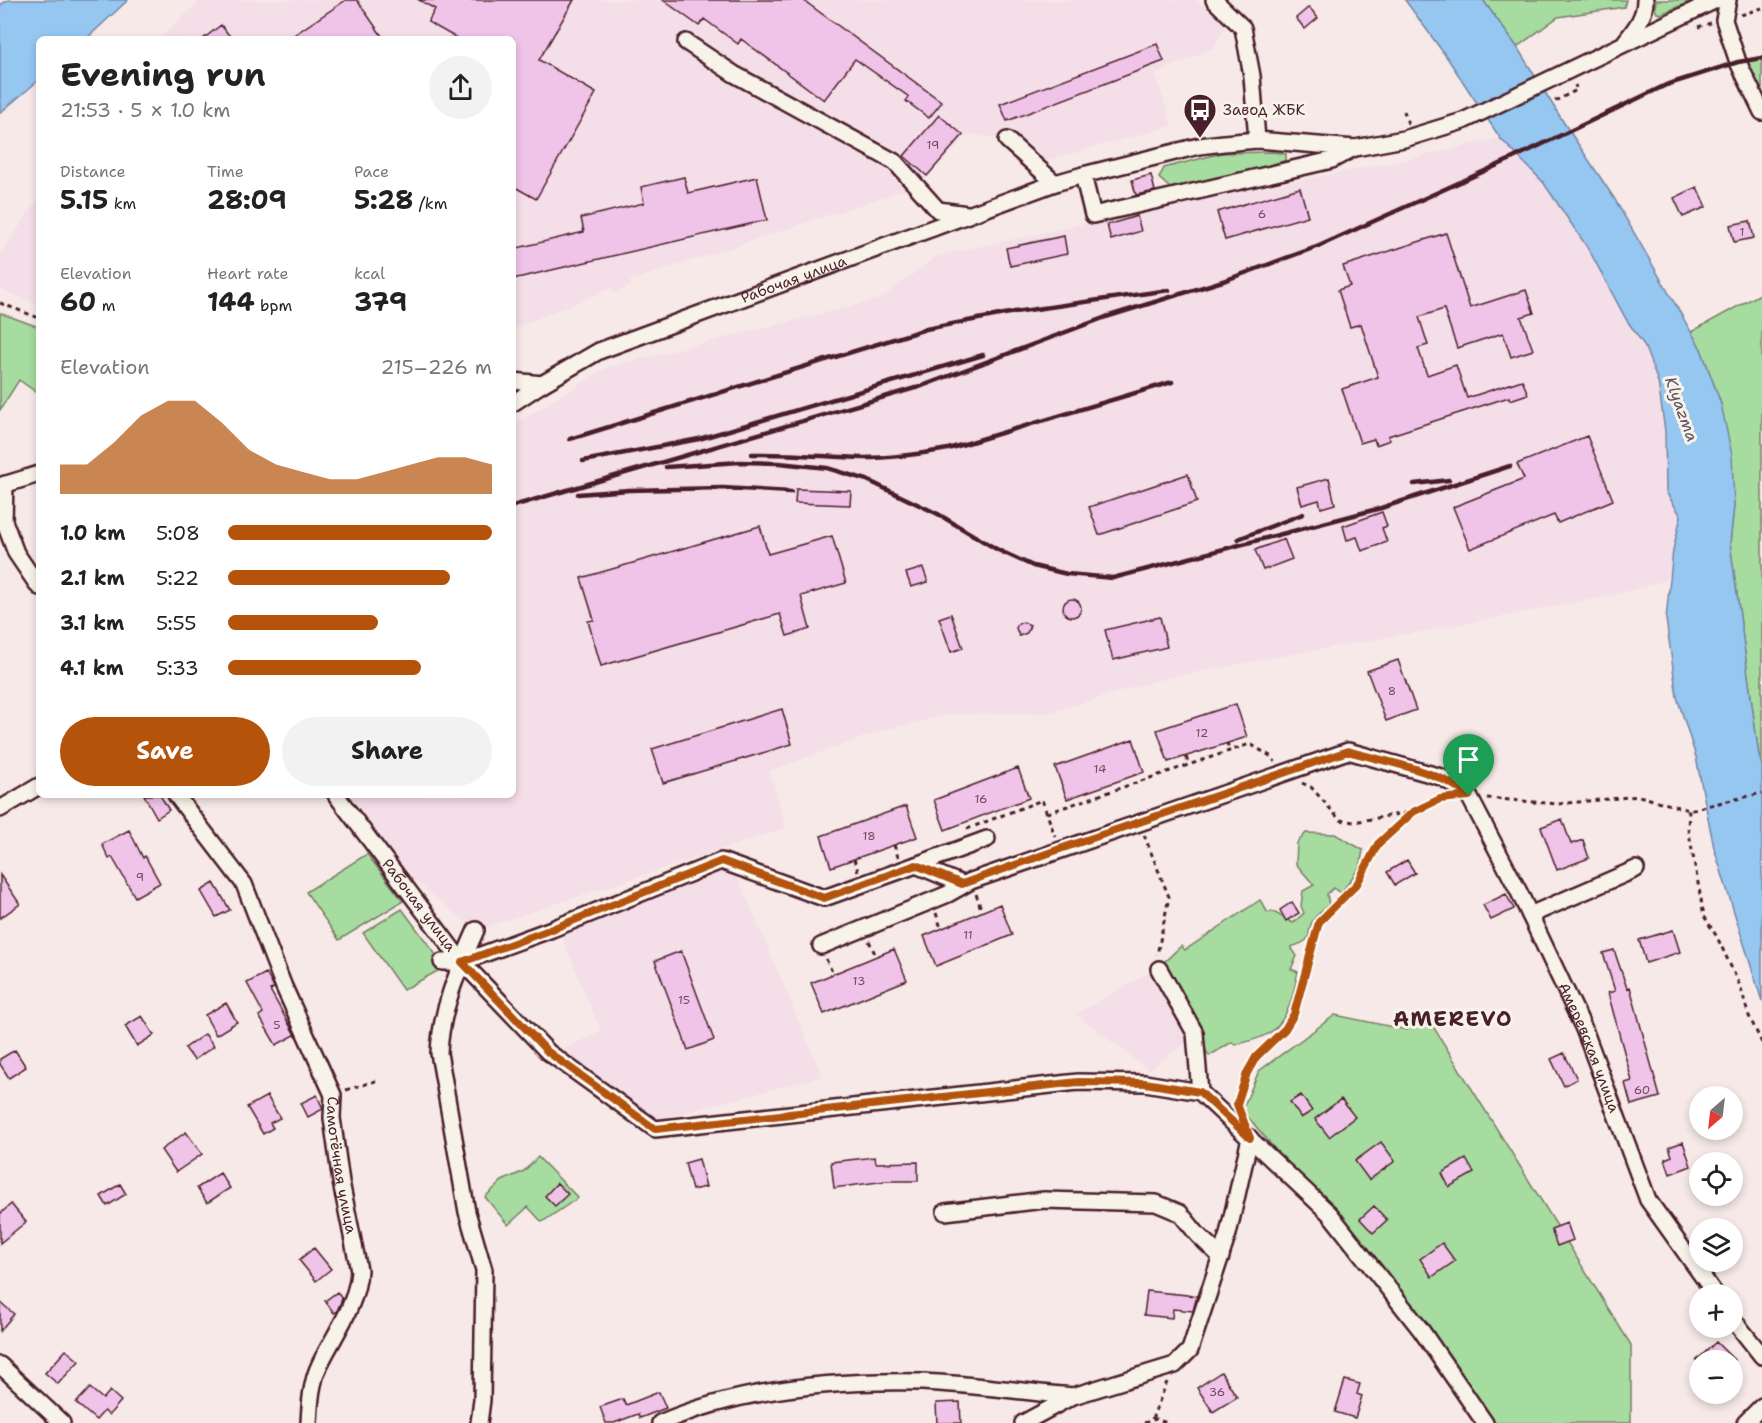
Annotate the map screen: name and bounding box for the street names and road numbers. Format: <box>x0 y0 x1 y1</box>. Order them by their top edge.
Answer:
street label: Рабочая улица <box>738 250 850 308</box>
street label: Рабочая улица <box>378 855 461 956</box>
street label: Амеревская улица <box>1553 979 1625 1116</box>
street label: Самотёчная улица <box>322 1096 361 1236</box>

